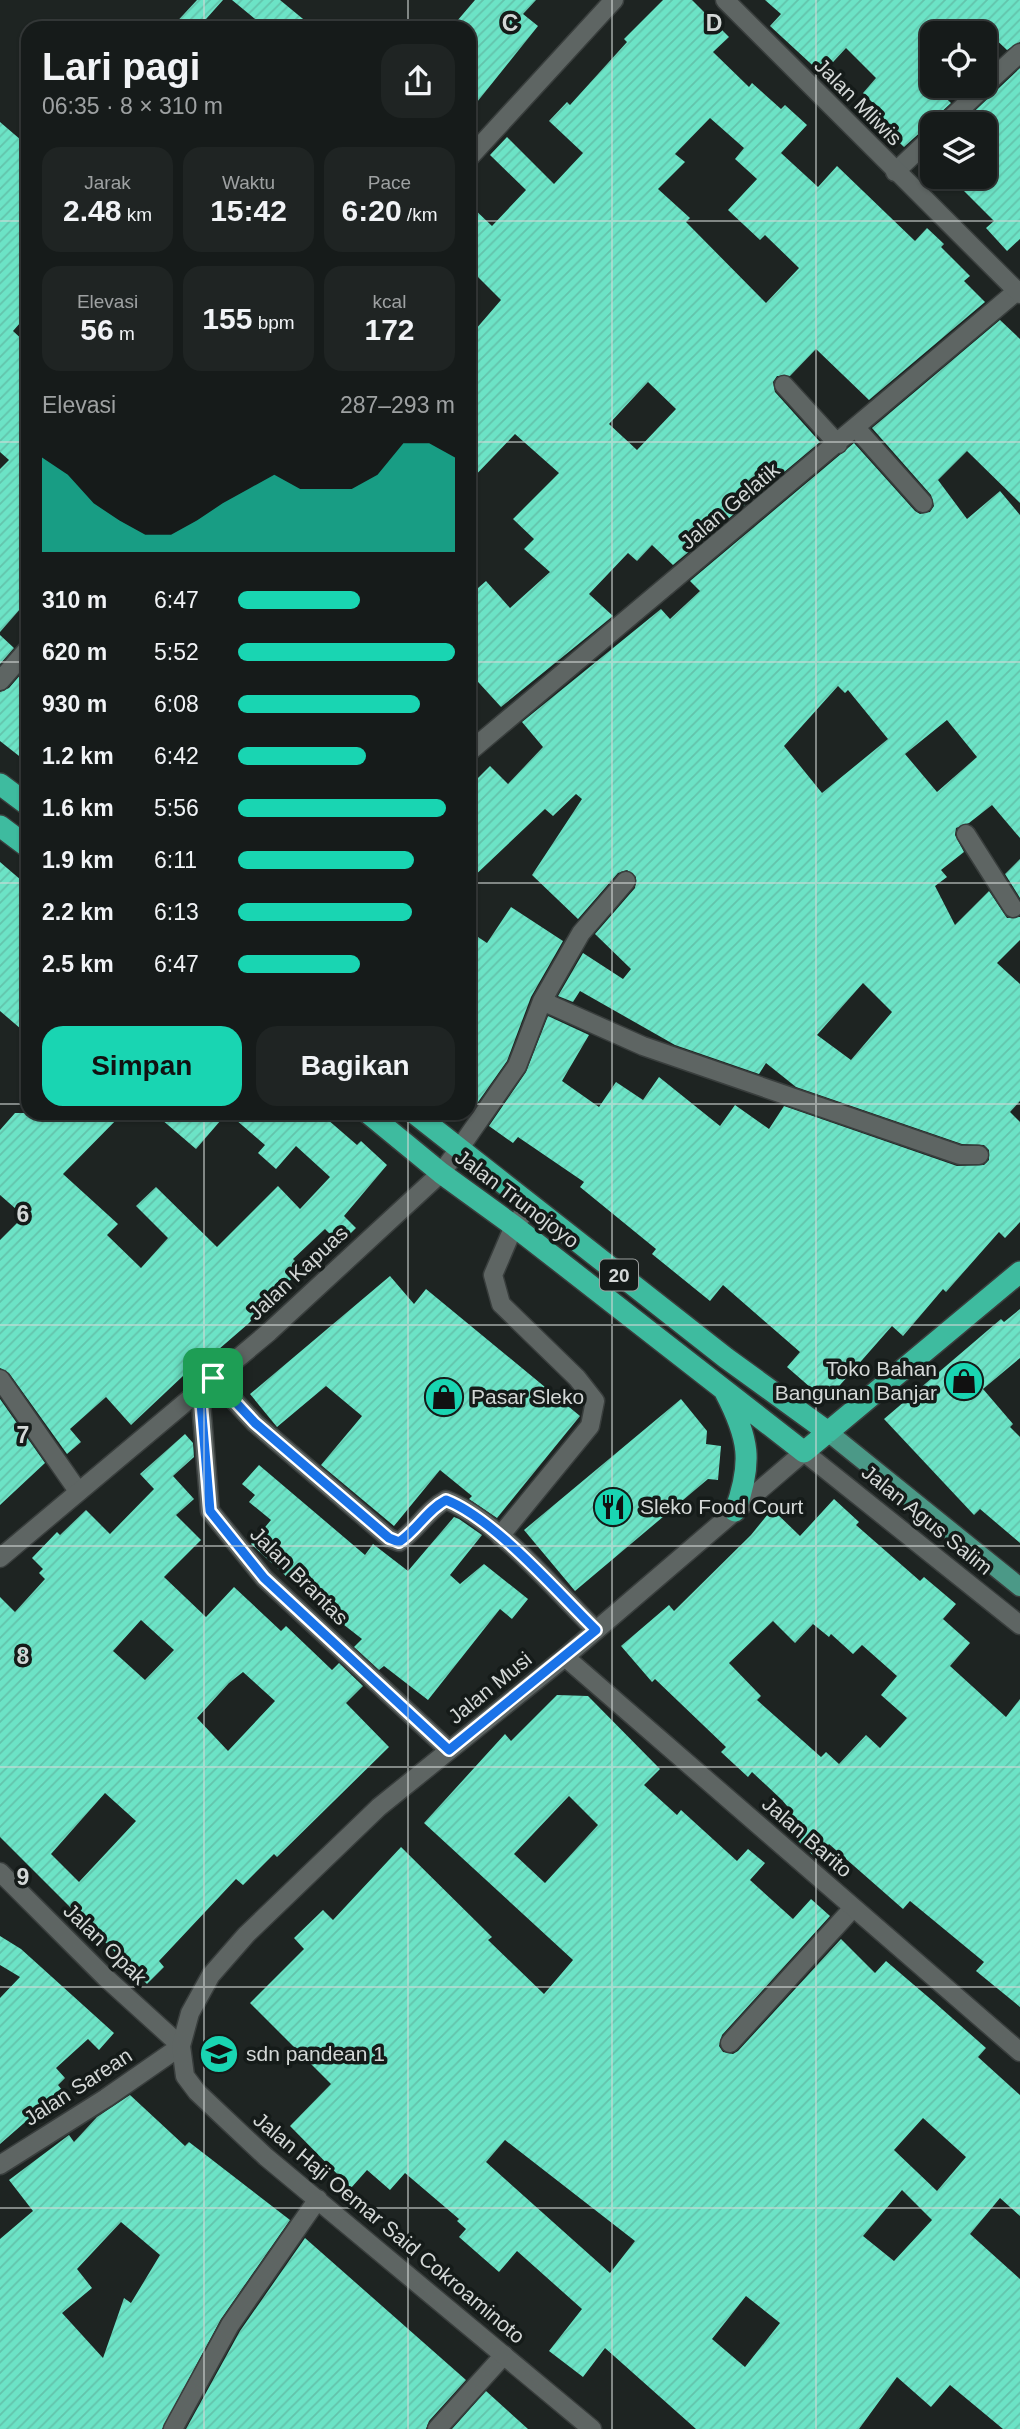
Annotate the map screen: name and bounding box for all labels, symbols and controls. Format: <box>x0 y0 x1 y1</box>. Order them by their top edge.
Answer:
text: C <box>502 10 518 36</box>
text: D <box>706 10 722 36</box>
map controls <box>920 21 997 189</box>
button: locate <box>920 21 997 98</box>
button: share <box>381 44 455 118</box>
text: Lari pagi <box>42 46 200 88</box>
street label: Jalan Mliwis <box>810 53 907 150</box>
text: 06:35 · 8 × 310 m <box>42 93 223 119</box>
button: layers <box>920 112 997 189</box>
text: Jarak <box>84 172 131 193</box>
text: Waktu <box>222 172 275 193</box>
text: Pace <box>368 172 411 193</box>
text: 2.48 <box>63 194 121 227</box>
text: 15:42 <box>210 194 287 227</box>
text: 6:20 <box>342 194 402 227</box>
text: km <box>121 204 152 225</box>
text: /km <box>402 204 437 225</box>
text: Elevasi <box>77 291 138 312</box>
text: kcal <box>373 291 406 312</box>
text: 155 <box>202 302 252 335</box>
text: bpm <box>252 312 295 333</box>
text: 56 <box>80 313 114 346</box>
text: 172 <box>364 313 415 346</box>
text: m <box>114 323 135 344</box>
text: Elevasi <box>42 392 116 418</box>
text: 287–293 m <box>340 392 455 418</box>
street label: Jalan Gelatik <box>676 457 784 553</box>
text: 310 m <box>42 587 107 613</box>
text: 6:47 <box>154 587 199 613</box>
text: 620 m <box>42 639 107 665</box>
text: 5:52 <box>154 639 199 665</box>
text: 930 m <box>42 691 107 717</box>
text: 6:08 <box>154 691 199 717</box>
text: 1.2 km <box>42 743 114 769</box>
text: 6:42 <box>154 743 199 769</box>
text: 1.6 km <box>42 795 114 821</box>
text: 5:56 <box>154 795 199 821</box>
text: 1.9 km <box>42 847 114 873</box>
text: 6:11 <box>154 847 197 873</box>
text: 2.2 km <box>42 899 114 925</box>
text: 6:13 <box>154 899 199 925</box>
text: 2.5 km <box>42 951 114 977</box>
text: 6:47 <box>154 951 199 977</box>
button: Simpan <box>42 1026 242 1106</box>
button: Bagikan <box>256 1026 455 1106</box>
street label: Jalan Trunojoyo <box>451 1145 583 1252</box>
text: 6 <box>17 1201 29 1227</box>
street label: Jalan Kapuas <box>243 1221 352 1324</box>
road number: 20 <box>600 1260 638 1290</box>
pin <box>183 1348 243 1408</box>
place label: Toko Bahan Bangunan Banjar <box>775 1357 937 1404</box>
icon: arrive <box>194 1359 232 1397</box>
shop icon: Toko Bahan Bangunan Banjar <box>943 1360 985 1402</box>
shop icon: Pasar Sleko <box>423 1376 465 1418</box>
place label: Pasar Sleko <box>471 1385 584 1408</box>
text: 7 <box>17 1422 29 1448</box>
street label: Jalan Agus Salim <box>857 1460 997 1579</box>
restaurant icon: Sleko Food Court <box>592 1486 634 1528</box>
place label: Sleko Food Court <box>640 1495 804 1518</box>
street label: Jalan Brantas <box>246 1522 353 1629</box>
text: 8 <box>17 1643 30 1669</box>
street label: Jalan Musi <box>443 1647 536 1728</box>
street label: Jalan Barito <box>758 1792 857 1882</box>
text: 9 <box>17 1864 29 1890</box>
street label: Jalan Opak <box>59 1898 152 1989</box>
school or university icon: sdn pandean 1 <box>198 2033 240 2075</box>
place label: sdn pandean 1 <box>246 2042 385 2065</box>
street label: Jalan Sarean <box>20 2043 136 2130</box>
street label: Jalan Haji Oemar Said Cokroaminoto <box>249 2107 529 2348</box>

